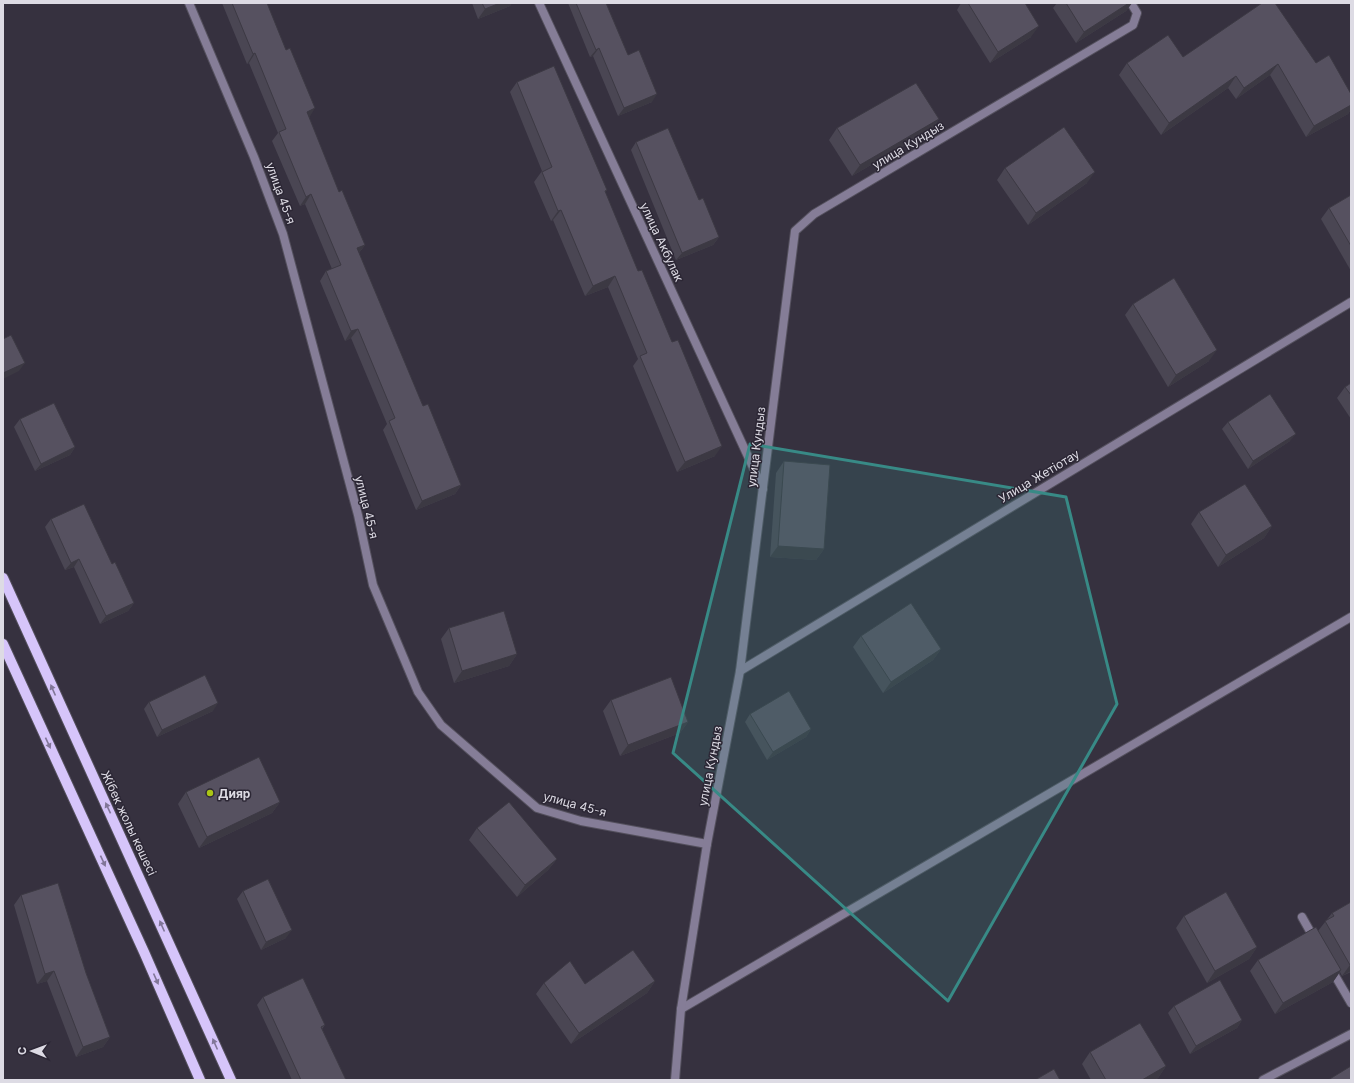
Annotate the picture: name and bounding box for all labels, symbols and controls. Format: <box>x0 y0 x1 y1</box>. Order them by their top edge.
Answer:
street label: улица Кундыз <box>869 118 947 172</box>
street label: улица 45-я <box>263 160 299 226</box>
street label: улица Акбулак <box>637 200 687 284</box>
street label: улица Кундыз <box>744 406 768 488</box>
street label: Улица Жетіотау <box>996 446 1082 506</box>
street label: улица 45-я <box>352 474 382 540</box>
one-way arrow <box>50 684 56 695</box>
street label: улица Кундыз <box>695 725 725 807</box>
one-way arrow <box>45 737 52 749</box>
street label: Жібек жолы көшесі <box>98 768 160 878</box>
place label: Дияр <box>218 786 251 801</box>
marker: Дияр <box>205 788 215 798</box>
street label: улица 45-я <box>542 788 608 820</box>
one-way arrow <box>105 802 111 813</box>
one-way arrow <box>100 855 106 867</box>
one-way arrow <box>159 920 165 932</box>
one-way arrow <box>154 974 160 986</box>
north arrow <box>12 1031 52 1071</box>
one-way arrow <box>212 1039 218 1050</box>
text: С <box>15 1047 29 1055</box>

